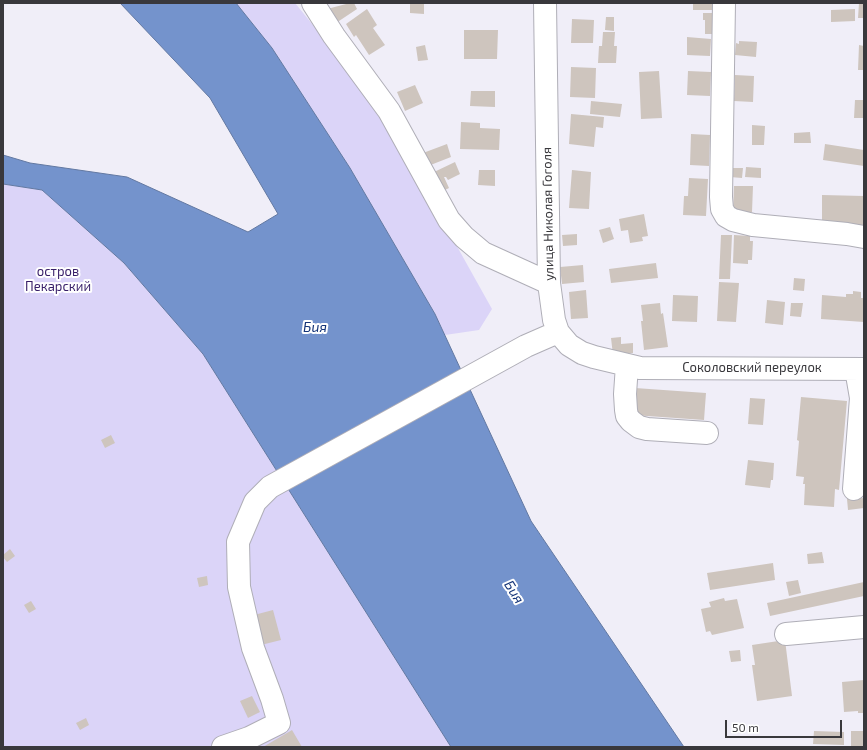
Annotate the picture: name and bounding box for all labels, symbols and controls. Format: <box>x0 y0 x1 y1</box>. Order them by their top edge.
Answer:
street label: улица Николая Гоголя <box>539 147 557 281</box>
park label: остров Пекарский <box>25 264 91 295</box>
water label: Бия <box>303 319 327 335</box>
street label: Соколовский переулок <box>682 360 822 376</box>
water label: Бия <box>501 577 527 607</box>
scale bar <box>727 712 844 738</box>
text: 50 m <box>732 720 759 734</box>

